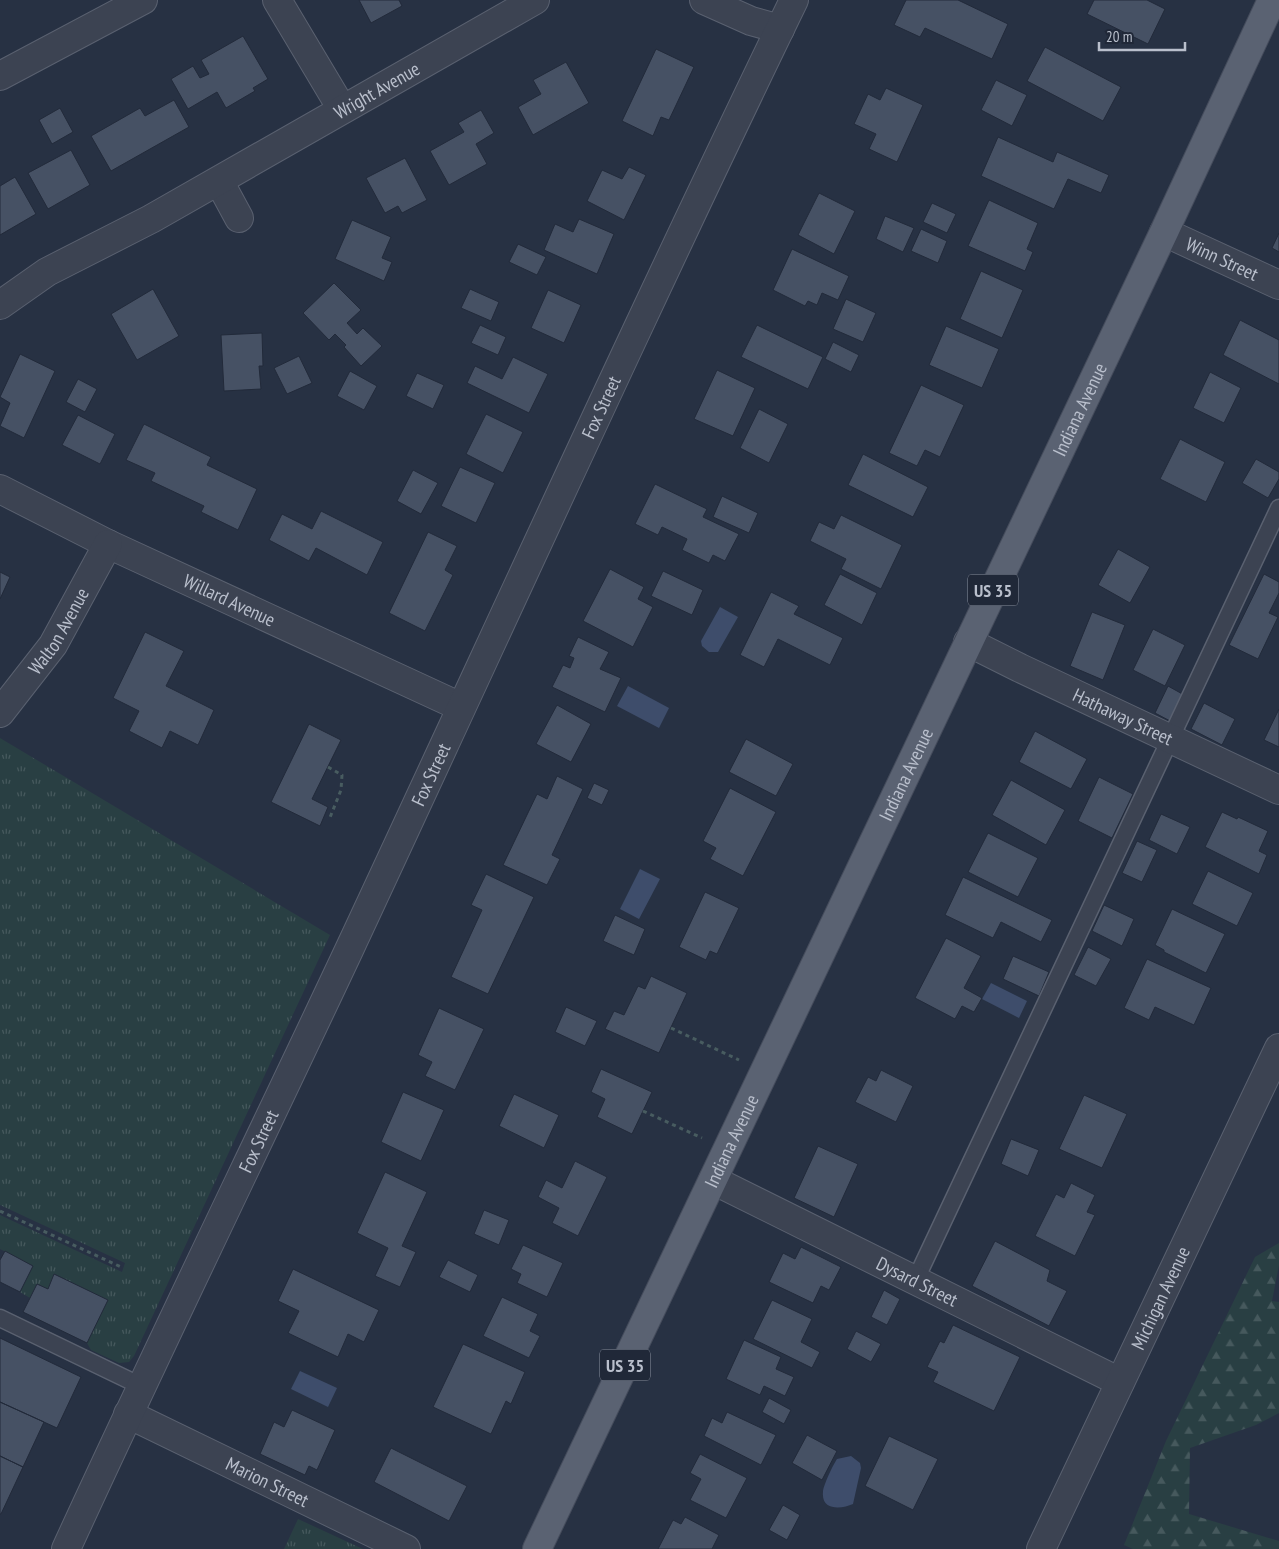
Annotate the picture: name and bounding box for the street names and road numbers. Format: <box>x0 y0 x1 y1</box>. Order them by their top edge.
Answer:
street label: Wright Avenue <box>330 56 424 124</box>
street label: Winn Street <box>1182 232 1263 286</box>
street label: Indiana Avenue <box>1047 359 1112 460</box>
street label: Fox Street <box>576 371 626 442</box>
street label: Willard Avenue <box>180 569 279 632</box>
road number: US 35 <box>968 574 1018 606</box>
street label: Walton Avenue <box>23 583 94 679</box>
street label: Hathaway Street <box>1069 683 1178 751</box>
street label: Indiana Avenue <box>873 724 938 825</box>
street label: Fox Street <box>406 739 456 810</box>
street label: Indiana Avenue <box>699 1090 764 1191</box>
street label: Fox Street <box>233 1105 284 1176</box>
street label: Michigan Avenue <box>1126 1242 1195 1353</box>
street label: Dysard Street <box>873 1251 963 1312</box>
road number: US 35 <box>600 1350 650 1380</box>
street label: Marion Street <box>222 1451 313 1512</box>

